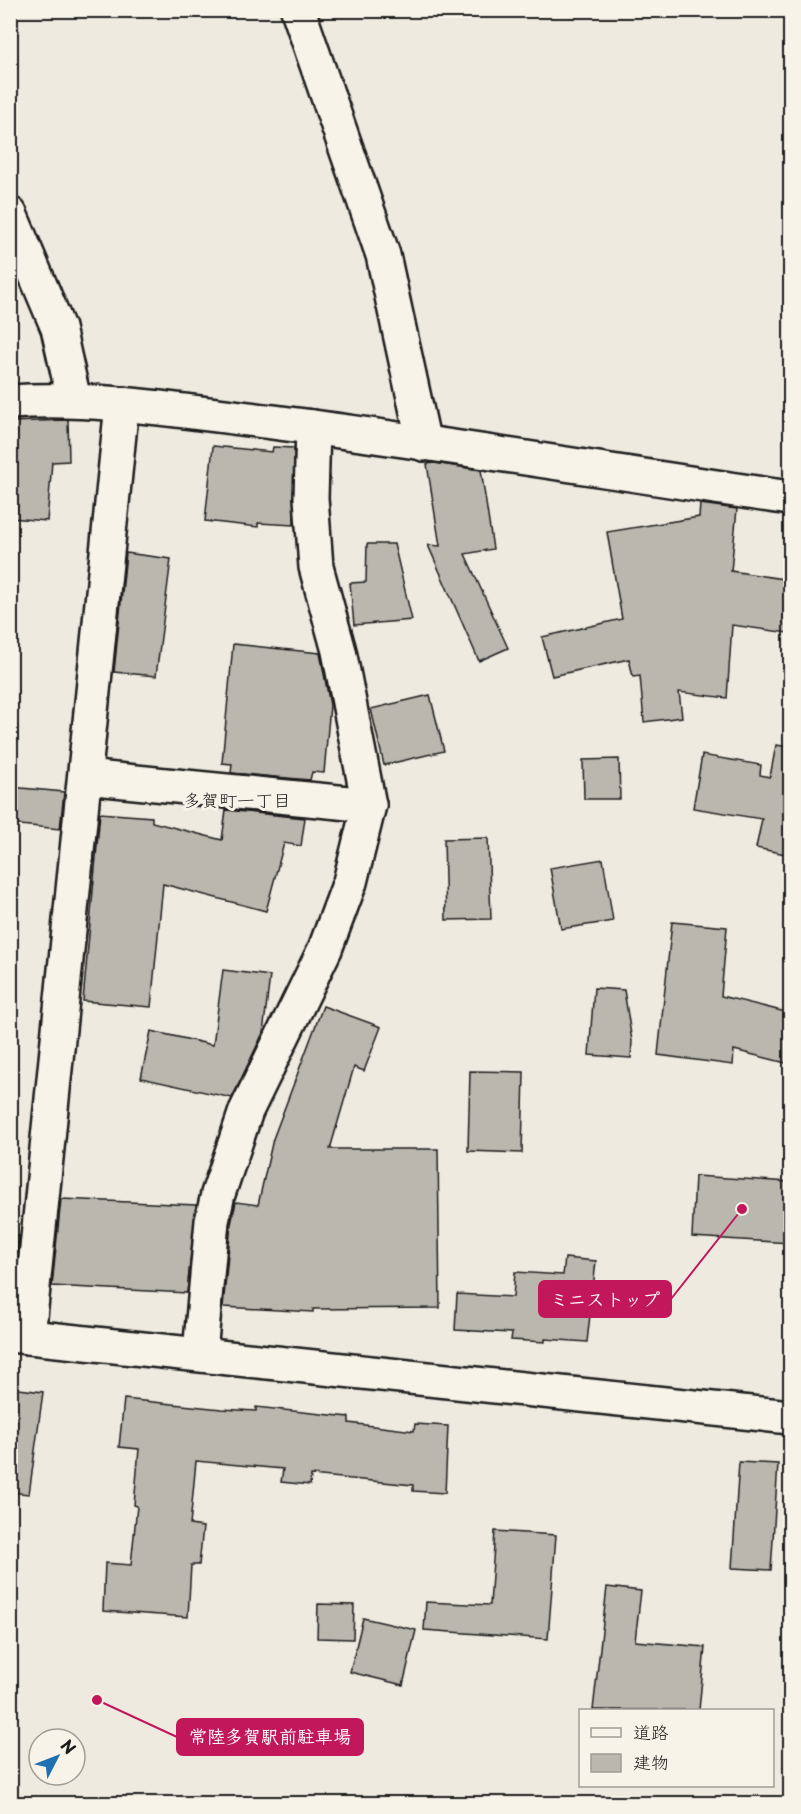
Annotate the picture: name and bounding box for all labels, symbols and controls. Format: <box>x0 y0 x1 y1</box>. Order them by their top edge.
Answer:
district label: 多賀町一丁目 <box>183 786 291 813</box>
callout: ミニストップ <box>539 1281 671 1317</box>
text: ミニストップ <box>550 1285 660 1312</box>
legend <box>579 1709 774 1787</box>
text: 道路 <box>633 1718 669 1745</box>
callout: 常陸多賀駅前駐車場 <box>177 1719 363 1755</box>
text: 常陸多賀駅前駐車場 <box>189 1722 351 1749</box>
north arrow <box>27 1727 87 1787</box>
text: N <box>56 1734 82 1759</box>
text: 建物 <box>633 1748 669 1775</box>

